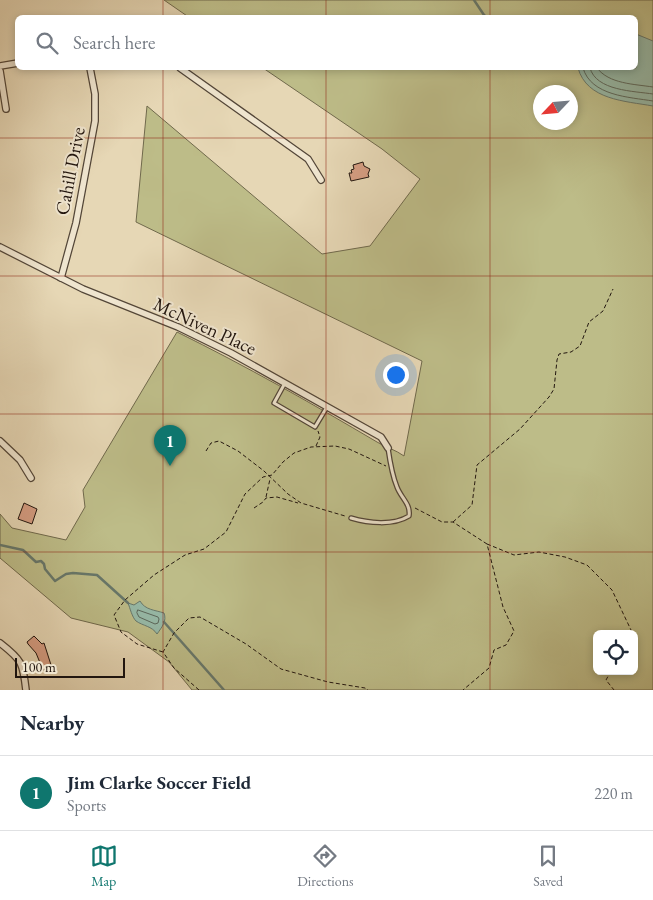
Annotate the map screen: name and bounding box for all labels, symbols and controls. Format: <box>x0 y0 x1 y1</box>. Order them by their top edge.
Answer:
search box <box>15 15 638 70</box>
icon: search <box>33 29 61 57</box>
text: Search here <box>73 30 155 55</box>
north arrow <box>533 85 578 130</box>
street label: Cahill Drive <box>49 125 91 217</box>
street label: McNiven Place <box>150 291 260 361</box>
your location <box>383 362 409 388</box>
pin: 1 <box>154 425 186 466</box>
map controls <box>593 630 638 675</box>
button: locate <box>593 630 638 675</box>
scale bar <box>15 655 125 678</box>
text: 100 m <box>22 658 56 676</box>
text: Nearby <box>20 709 84 736</box>
text: Jim Clarke Soccer Field <box>67 770 251 795</box>
text: 1 <box>32 783 40 804</box>
text: 220 m <box>594 783 633 804</box>
text: Sports <box>67 795 106 816</box>
tab: Map <box>90 842 118 890</box>
tab: Directions <box>297 842 354 890</box>
tab: Saved <box>533 842 563 890</box>

